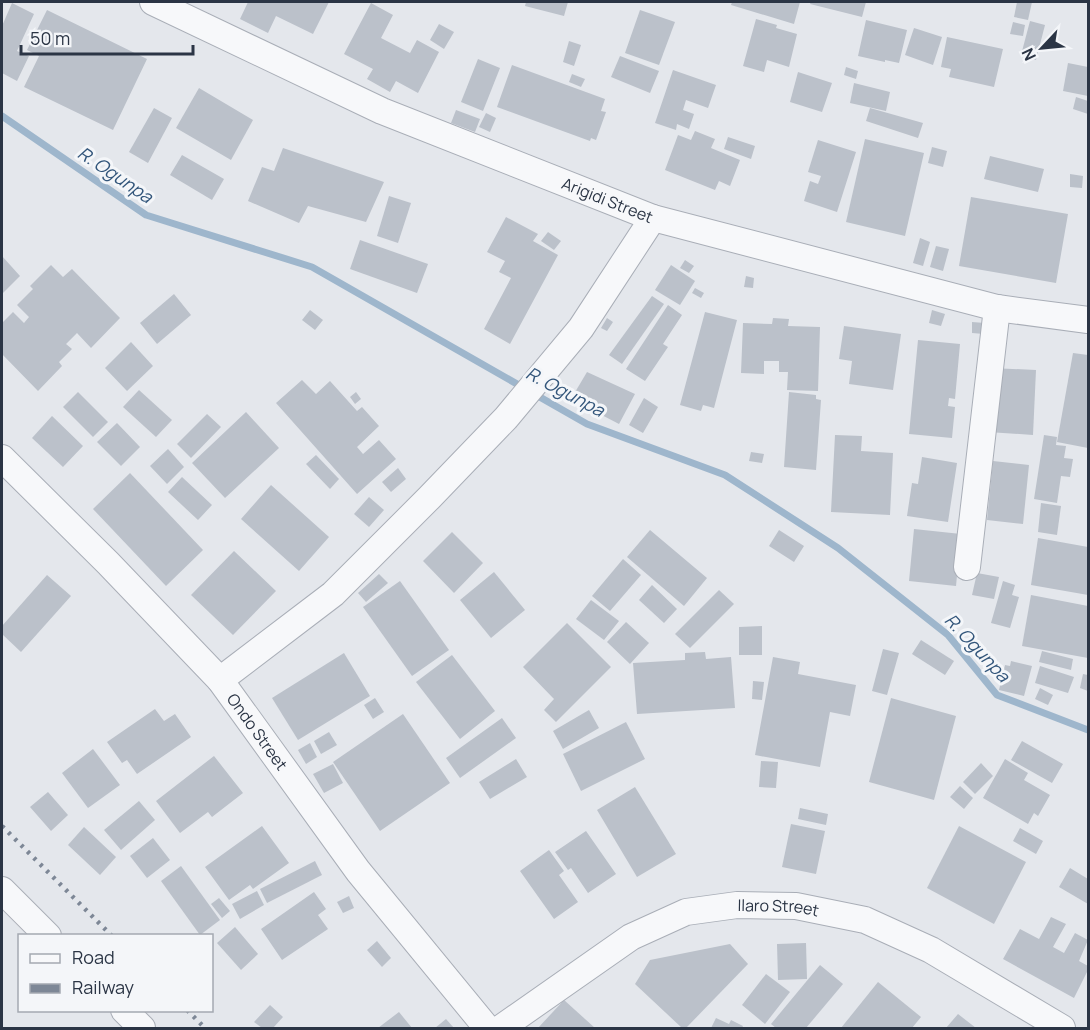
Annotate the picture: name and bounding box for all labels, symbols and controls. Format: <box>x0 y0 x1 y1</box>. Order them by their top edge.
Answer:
scale bar <box>21 18 194 56</box>
north arrow <box>1012 18 1072 78</box>
text: 50 m <box>30 26 70 50</box>
text: N <box>1016 45 1041 65</box>
water label: R. Ogunpa <box>74 140 158 209</box>
street label: Arigidi Street <box>559 172 656 228</box>
water label: R. Ogunpa <box>522 361 610 422</box>
water label: R. Ogunpa <box>940 608 1016 687</box>
street label: Ondo Street <box>222 689 293 775</box>
street label: Ilaro Street <box>737 894 821 921</box>
legend <box>18 934 213 1012</box>
text: Road <box>72 945 115 969</box>
text: Railway <box>72 975 134 999</box>

